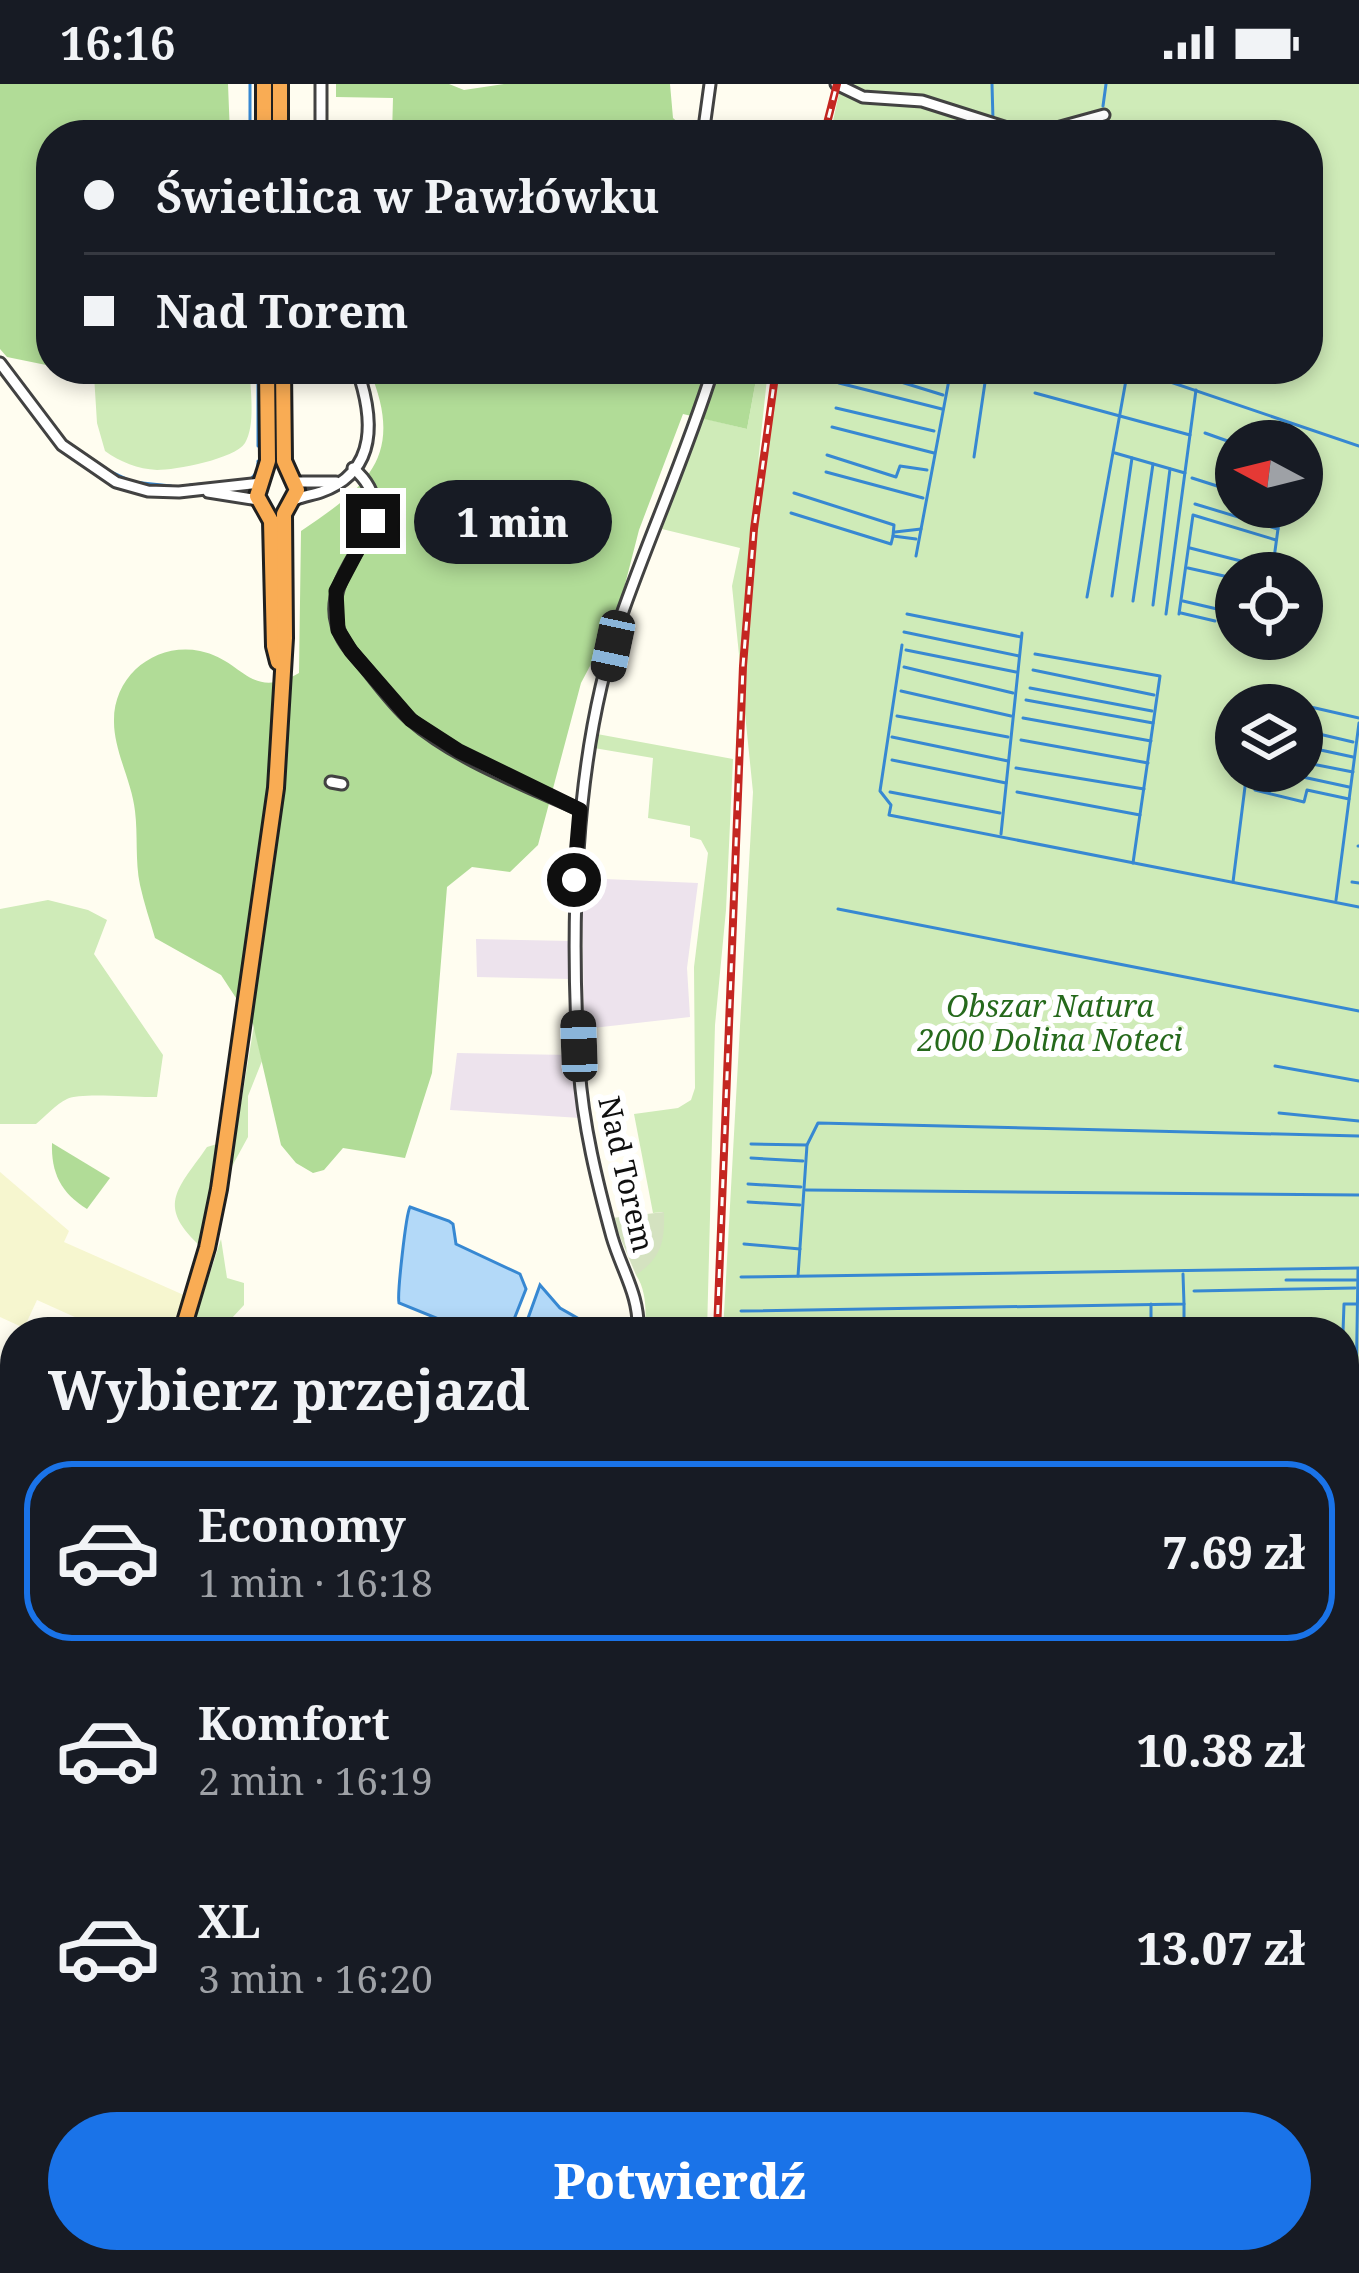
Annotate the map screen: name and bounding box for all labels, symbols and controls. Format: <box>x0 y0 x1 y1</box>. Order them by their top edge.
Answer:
text: 16:16 <box>60 12 175 73</box>
text: Świetlica w Pawłówku <box>156 165 659 226</box>
text: Nad Torem <box>156 280 408 341</box>
north arrow <box>1215 420 1323 528</box>
map controls <box>1215 420 1323 792</box>
callout: 1 min <box>415 479 613 563</box>
route end <box>346 494 400 548</box>
text: 1 min <box>457 495 569 548</box>
button: locate <box>1215 552 1323 660</box>
car <box>588 607 638 685</box>
button: layers <box>1215 684 1323 792</box>
route start <box>547 853 601 907</box>
park label: Obszar Natura 2000 Dolina Noteci <box>917 985 1182 1060</box>
car <box>560 1009 598 1083</box>
street label: Nad Torem <box>589 1092 665 1256</box>
text: Wybierz przejazd <box>48 1352 530 1426</box>
text: Economy <box>198 1494 406 1555</box>
icon: car <box>54 1497 162 1605</box>
text: 7.69 zł <box>1162 1521 1305 1582</box>
text: 1 min · 16:18 <box>198 1555 433 1608</box>
text: Komfort <box>198 1692 390 1753</box>
icon: car <box>54 1695 162 1803</box>
text: 10.38 zł <box>1137 1719 1305 1780</box>
text: 2 min · 16:19 <box>198 1753 433 1806</box>
text: XL <box>198 1890 260 1951</box>
icon: car <box>54 1893 162 2001</box>
text: 13.07 zł <box>1137 1917 1305 1978</box>
text: 3 min · 16:20 <box>198 1951 433 2004</box>
button: Potwierdź <box>48 2112 1311 2250</box>

